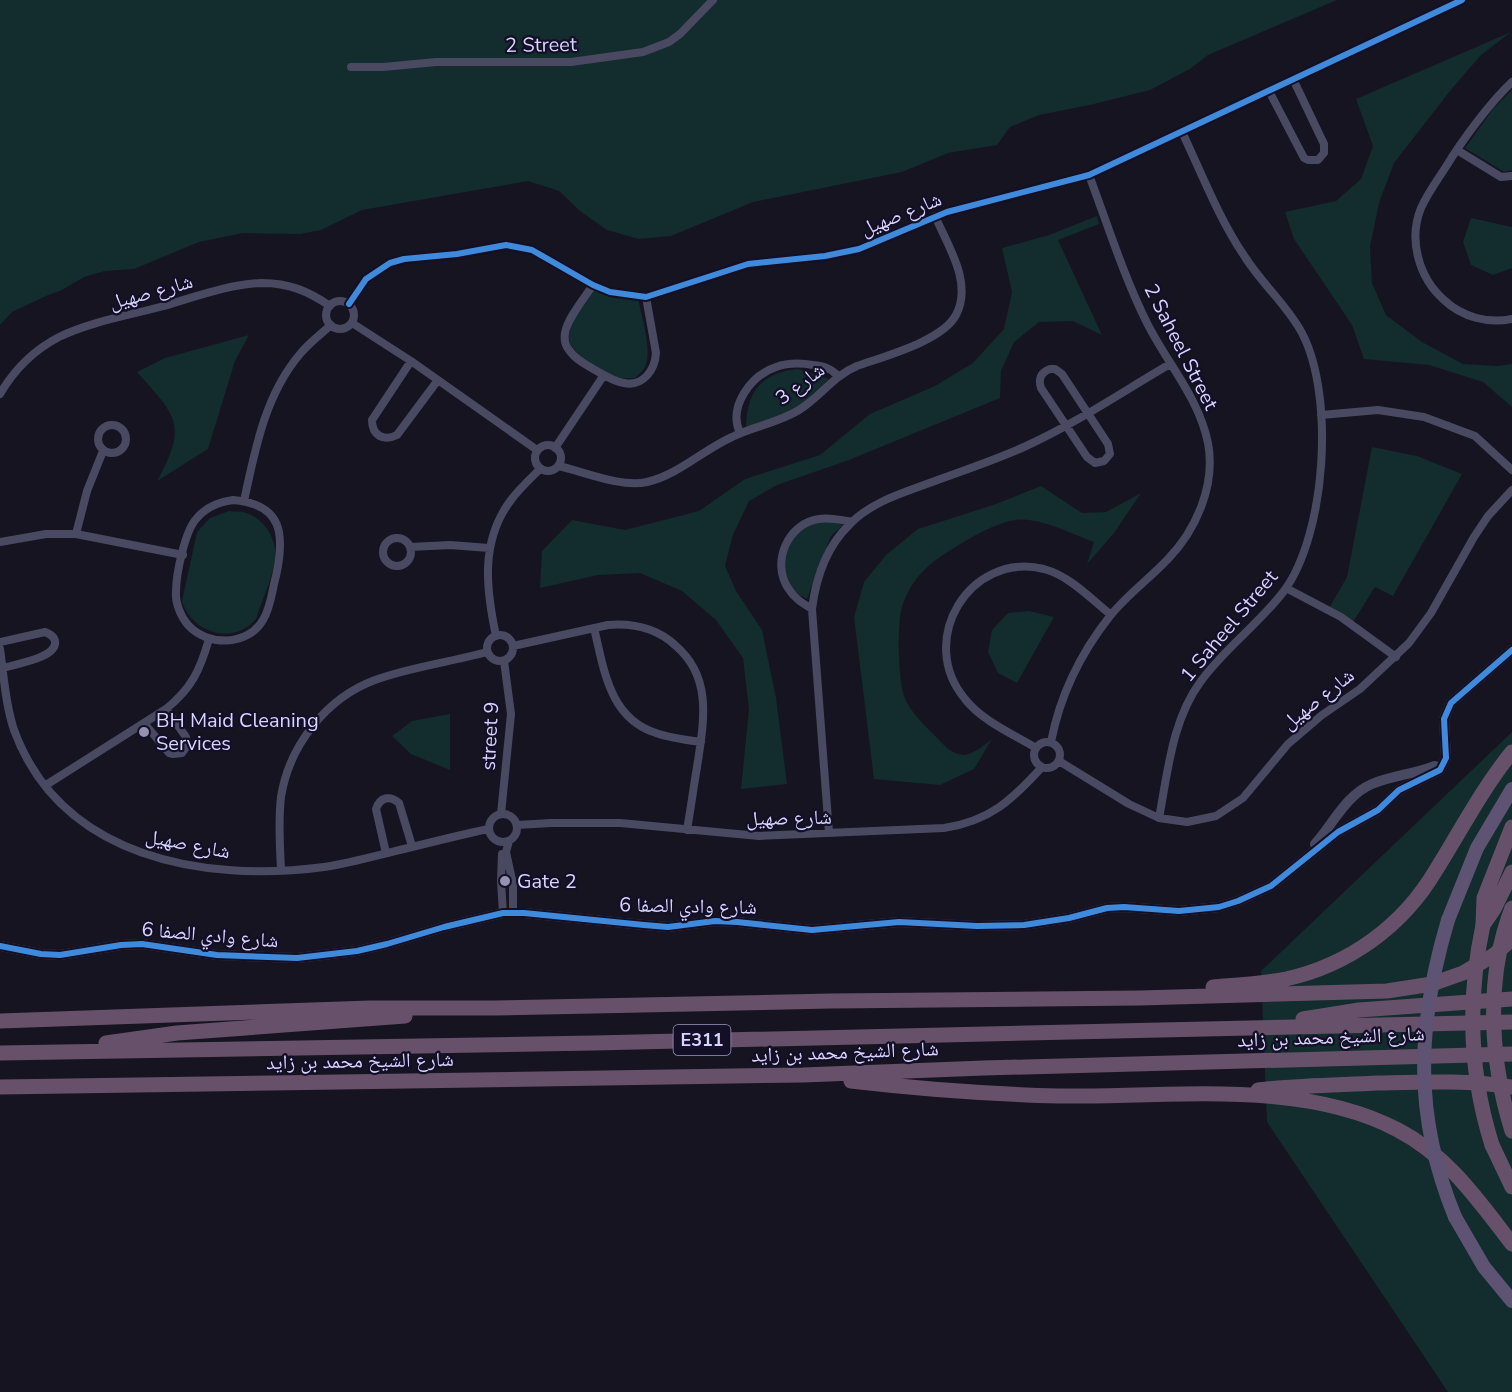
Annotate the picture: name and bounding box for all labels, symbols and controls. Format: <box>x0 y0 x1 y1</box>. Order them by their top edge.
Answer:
street label: 2 Street <box>505 31 578 59</box>
street label: شارع صهيل <box>856 185 946 243</box>
street label: شارع صهيل <box>106 268 196 316</box>
street label: 2 Saheel Street <box>1138 279 1225 416</box>
street label: 3 شارع <box>770 357 830 411</box>
street label: 1 Saheel Street <box>1174 564 1284 688</box>
street label: شارع صهيل <box>1276 662 1360 736</box>
street label: street 9 <box>475 701 505 771</box>
place label: BH Maid Cleaning Services <box>156 707 319 757</box>
marker: BH Maid Cleaning Services <box>137 725 151 739</box>
street label: شارع صهيل <box>746 804 832 832</box>
street label: شارع صهيل <box>143 823 233 865</box>
place label: Gate 2 <box>517 868 577 895</box>
marker: Gate 2 <box>498 874 512 888</box>
street label: شارع وادي الصفا 6 <box>619 891 757 923</box>
street label: شارع وادي الصفا 6 <box>140 916 280 957</box>
street label: شارع الشيخ محمد بن زايد <box>1237 1020 1425 1054</box>
road number: E311 <box>674 1025 730 1055</box>
street label: شارع الشيخ محمد بن زايد <box>751 1035 939 1069</box>
street label: شارع الشيخ محمد بن زايد <box>266 1046 454 1076</box>

